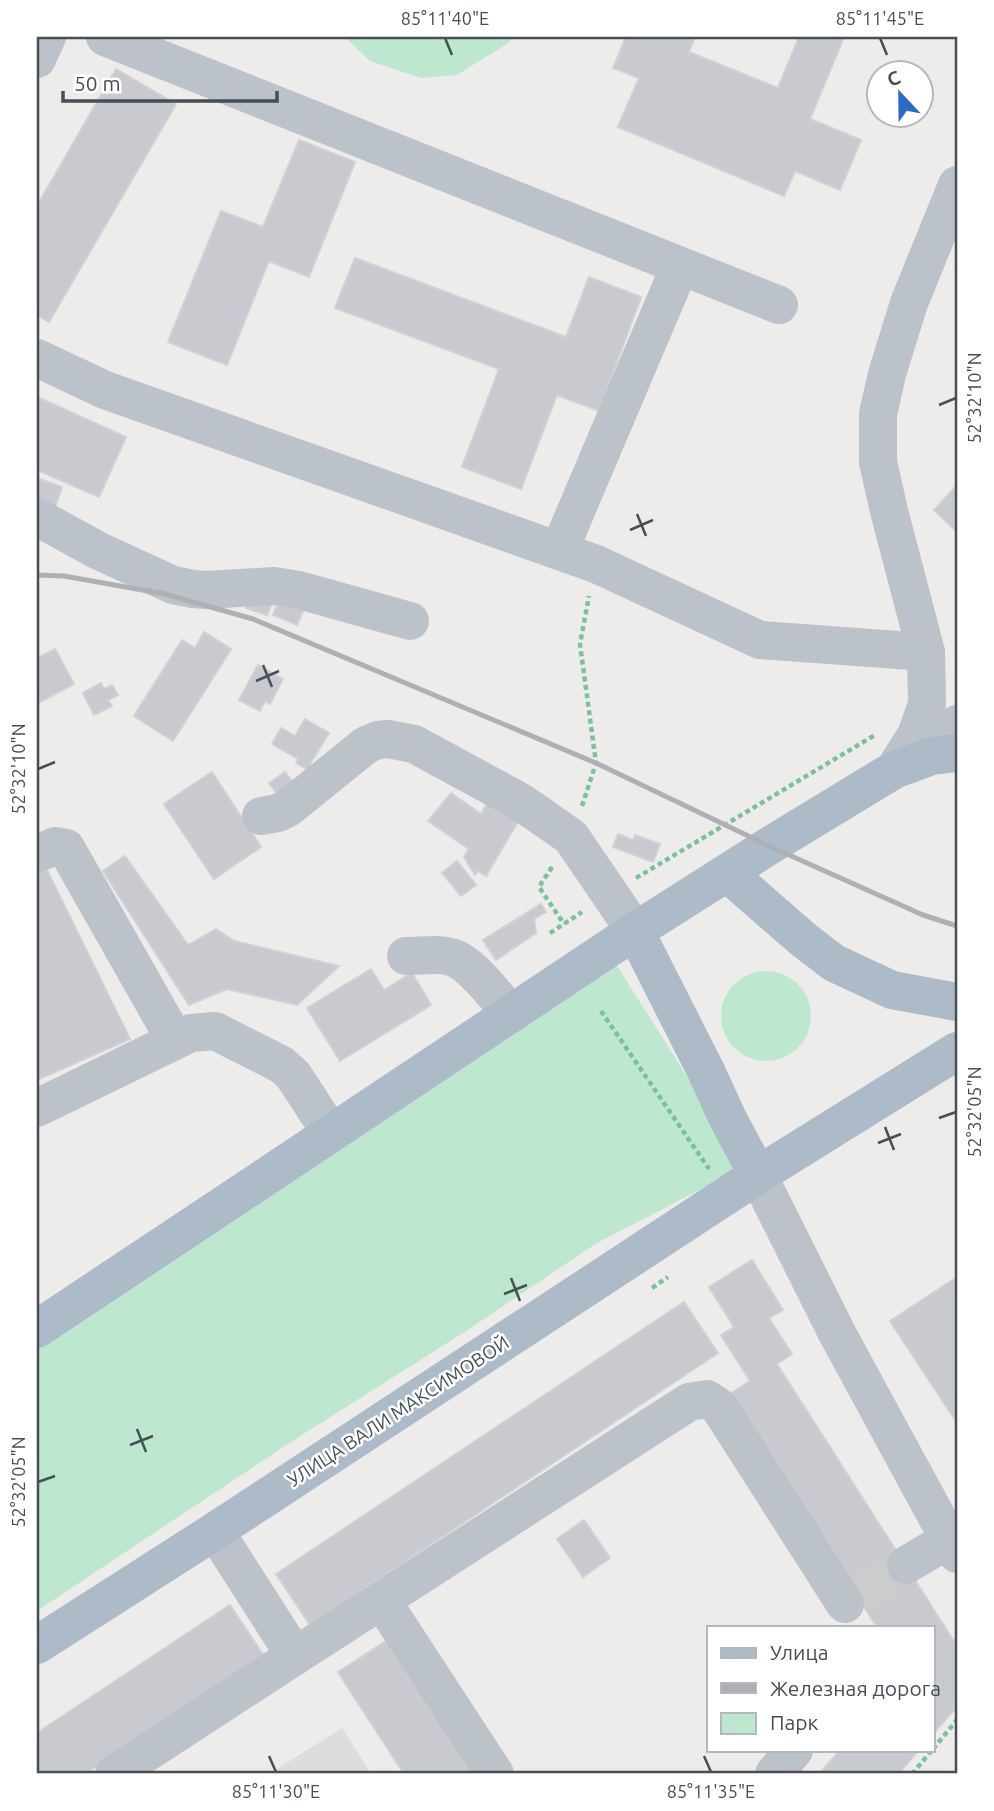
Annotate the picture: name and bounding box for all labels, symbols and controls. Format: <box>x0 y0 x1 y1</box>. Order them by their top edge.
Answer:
text: 85°11'40"E <box>401 8 489 28</box>
text: 85°11'45"E <box>836 8 924 28</box>
scale bar <box>63 60 276 104</box>
north arrow <box>864 60 934 130</box>
text: С <box>884 66 903 91</box>
text: 50 m <box>74 71 121 95</box>
text: 52°32'10"N <box>964 352 984 444</box>
text: 52°32'10"N <box>8 723 28 815</box>
text: 52°32'05"N <box>964 1066 984 1158</box>
street label: УЛИЦА ВАЛИ МАКСИМОВОЙ <box>283 1331 513 1491</box>
text: 52°32'05"N <box>8 1436 28 1528</box>
legend <box>707 1626 934 1752</box>
text: Улица <box>770 1640 828 1664</box>
text: Железная дорога <box>770 1676 941 1700</box>
text: Парк <box>770 1710 819 1734</box>
text: 85°11'30"E <box>232 1781 320 1801</box>
text: 85°11'35"E <box>667 1781 755 1801</box>

